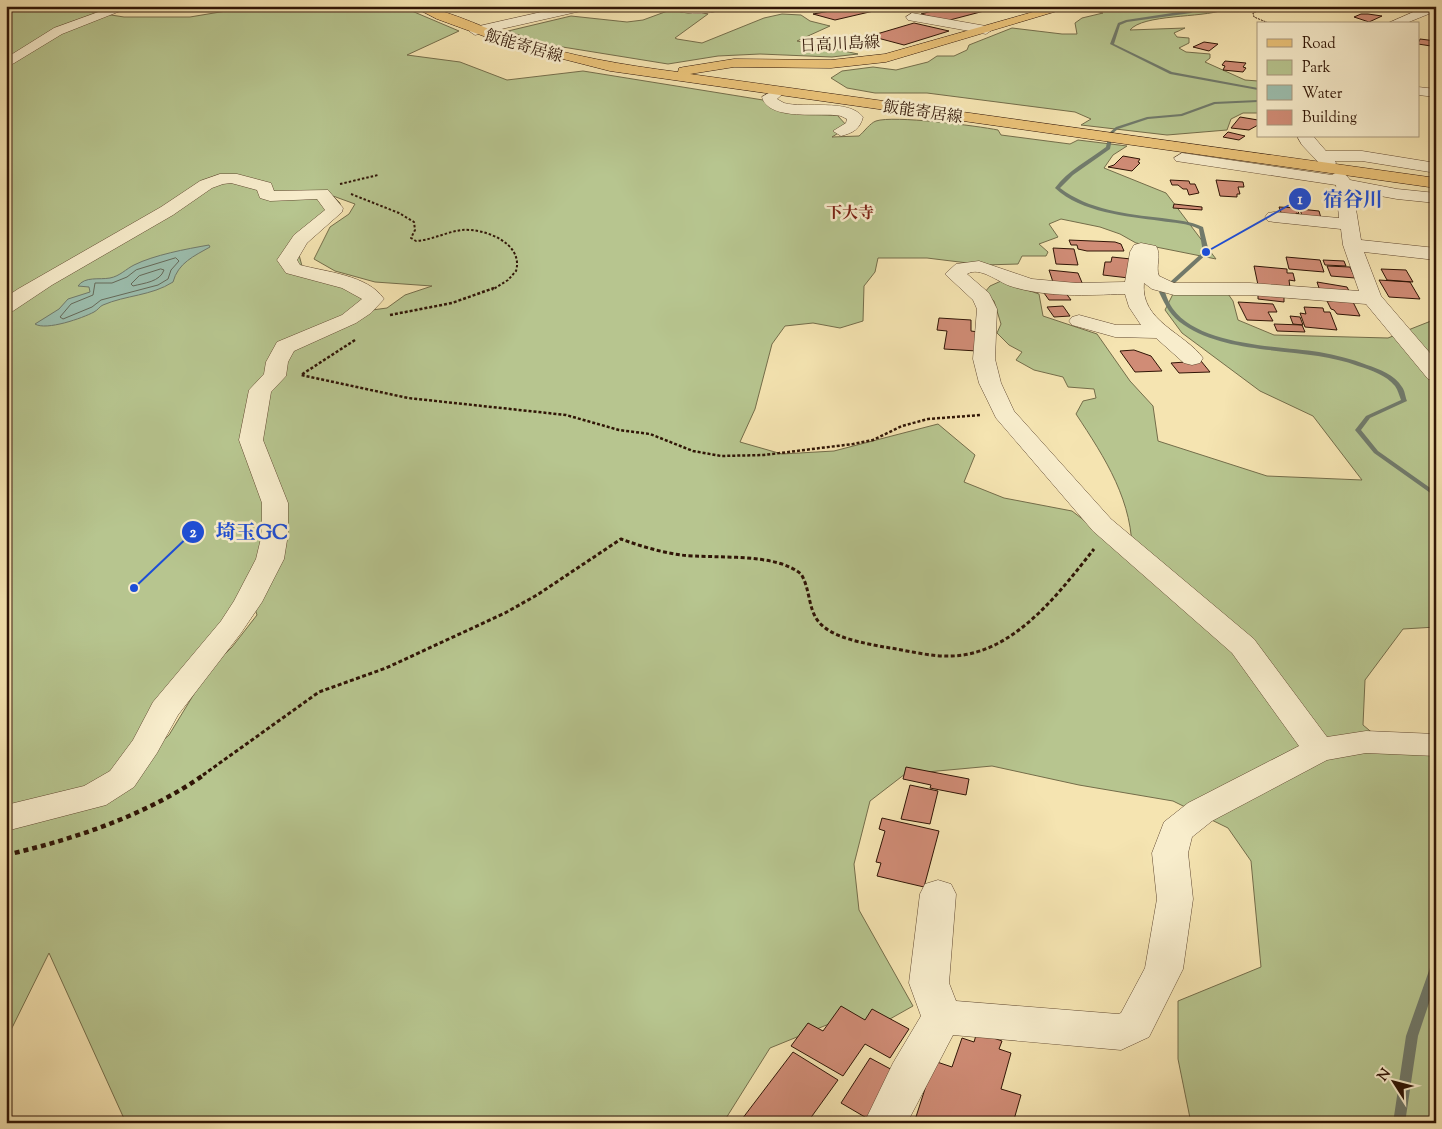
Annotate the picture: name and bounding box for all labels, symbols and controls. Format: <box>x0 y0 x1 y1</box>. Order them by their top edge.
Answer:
legend <box>1257 22 1420 138</box>
street label: 飯能寄居線 <box>482 25 565 69</box>
street label: 日高川島線 <box>800 32 881 59</box>
text: Road <box>1302 34 1336 55</box>
text: Park <box>1302 58 1331 79</box>
text: Water <box>1302 84 1343 105</box>
street label: 飯能寄居線 <box>881 97 964 130</box>
text: Building <box>1302 108 1357 129</box>
callout: 宿谷川 <box>1288 182 1393 217</box>
text: 宿谷川 <box>1323 187 1383 216</box>
text: 1 <box>1297 190 1303 211</box>
district label: 下大寺 <box>826 203 874 226</box>
callout: 埼玉GC <box>181 515 298 550</box>
text: 埼玉GC <box>216 520 288 549</box>
text: 2 <box>189 523 197 544</box>
north arrow <box>1370 1056 1420 1106</box>
text: N <box>1374 1065 1396 1086</box>

